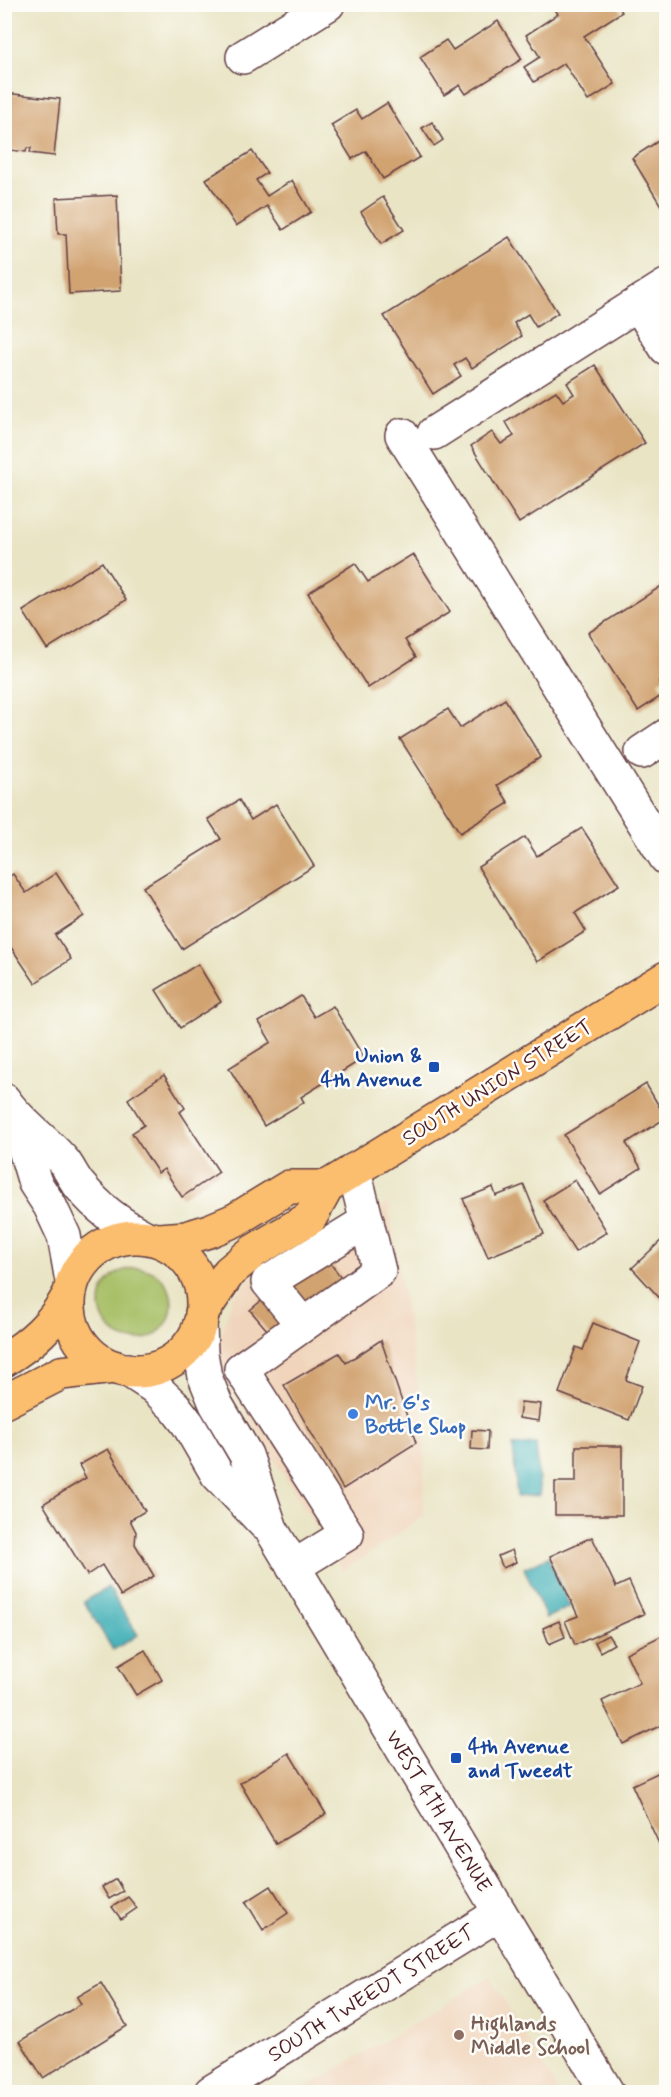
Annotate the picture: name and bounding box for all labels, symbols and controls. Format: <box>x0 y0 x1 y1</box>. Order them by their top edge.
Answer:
street label: SOUTH UNION STREET <box>397 1013 598 1153</box>
place label: Union & 4th Avenue <box>321 1042 423 1094</box>
marker: Union & 4th Avenue <box>427 1060 441 1074</box>
place label: Mr. G's Bottle Shop <box>365 1389 466 1441</box>
marker: Mr. G's Bottle Shop <box>346 1407 360 1421</box>
street label: WEST 4TH AVENUE <box>379 1725 498 1898</box>
place label: 4th Avenue and Tweedt <box>468 1733 573 1785</box>
marker: 4th Avenue and Tweedt <box>449 1751 463 1765</box>
street label: SOUTH TWEEDT STREET <box>263 1918 481 2069</box>
place label: Highlands Middle School <box>471 2010 590 2062</box>
marker: Highlands Middle School <box>452 2028 466 2042</box>

